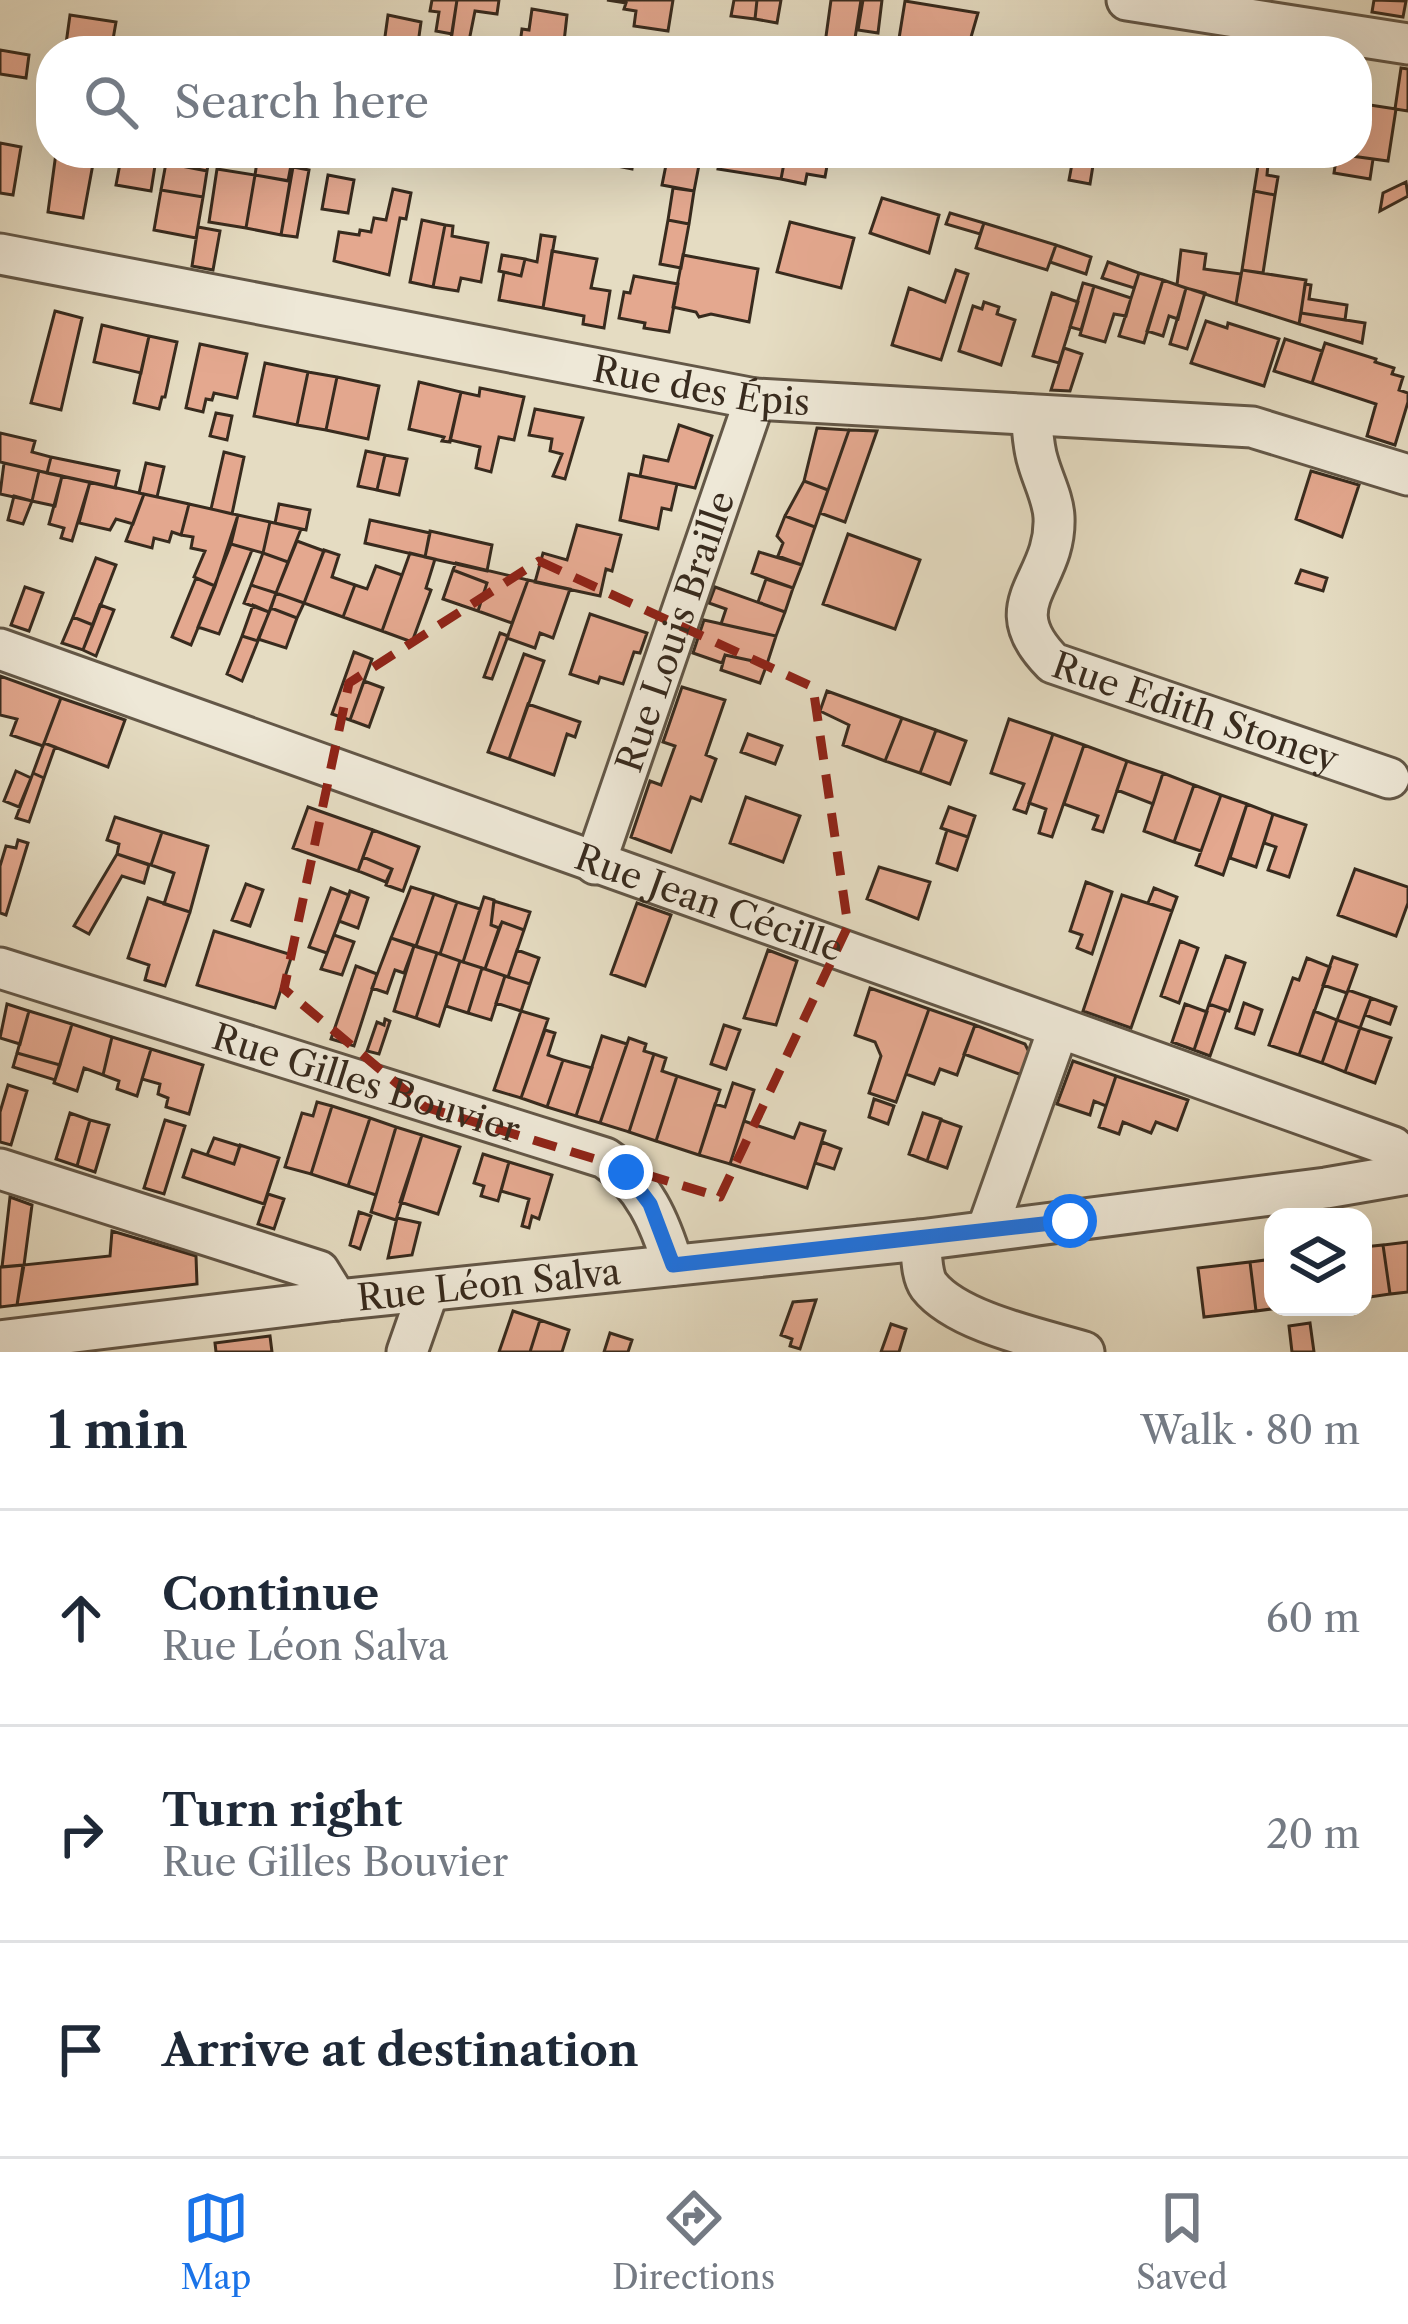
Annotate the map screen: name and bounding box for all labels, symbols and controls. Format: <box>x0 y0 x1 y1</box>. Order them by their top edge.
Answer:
search box <box>36 36 1372 168</box>
icon: search <box>78 69 144 135</box>
text: Search here <box>174 74 429 130</box>
street label: Rue des Épis <box>589 346 811 424</box>
street label: Rue Louis Braille <box>606 485 744 778</box>
street label: Rue Edith Stoney <box>1047 642 1345 781</box>
street label: Rue Jean Cécille <box>569 834 849 971</box>
street label: Rue Gilles Bouvier <box>207 1014 526 1152</box>
route end <box>599 1145 653 1199</box>
route start <box>1043 1194 1097 1248</box>
map controls <box>1264 1208 1372 1316</box>
button: layers <box>1264 1208 1372 1316</box>
street label: Rue Léon Salva <box>355 1249 623 1320</box>
text: 1 min <box>48 1399 188 1461</box>
text: Walk · 80 m <box>1141 1406 1360 1454</box>
text: Continue <box>162 1566 379 1622</box>
icon: ahead <box>48 1585 114 1651</box>
text: 60 m <box>1266 1594 1360 1642</box>
text: Rue Léon Salva <box>162 1622 448 1670</box>
text: Turn right <box>162 1782 402 1838</box>
icon: right <box>48 1801 114 1867</box>
text: 20 m <box>1266 1810 1360 1858</box>
text: Rue Gilles Bouvier <box>162 1838 508 1886</box>
icon: arrive <box>48 2017 114 2083</box>
text: Arrive at destination <box>162 2022 639 2078</box>
tab: Map <box>180 2185 251 2298</box>
tab: Directions <box>612 2185 775 2298</box>
tab: Saved <box>1136 2185 1228 2298</box>

